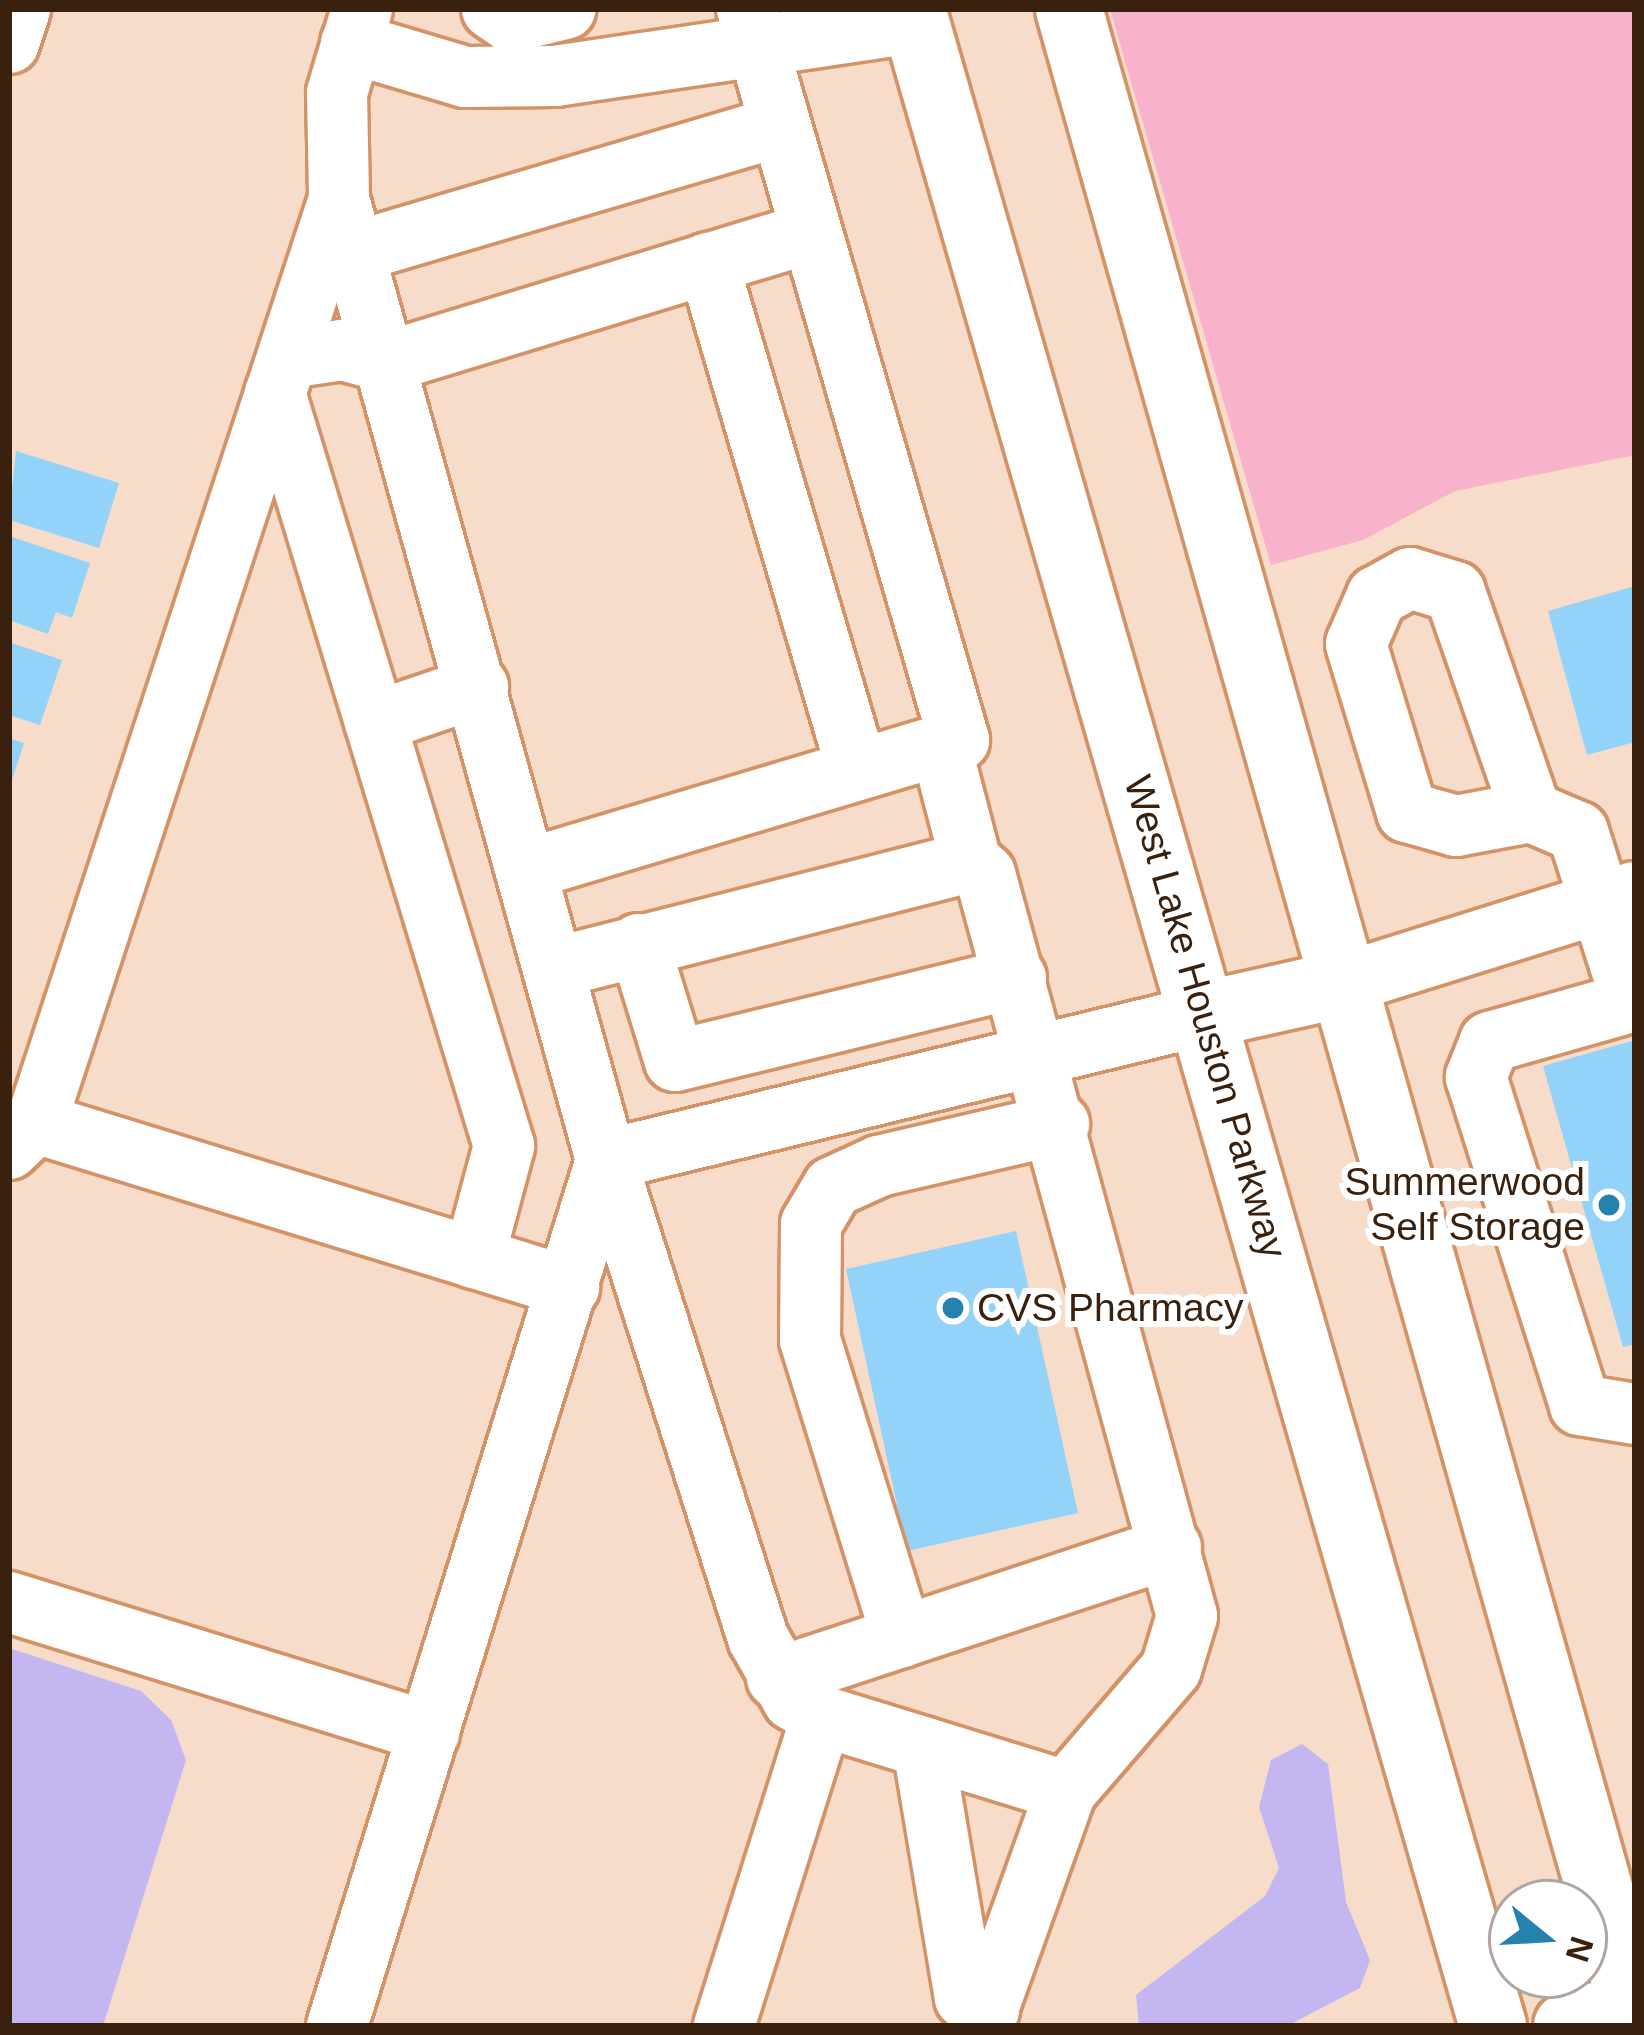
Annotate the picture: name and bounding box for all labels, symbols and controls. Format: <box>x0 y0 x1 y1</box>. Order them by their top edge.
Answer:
street label: West Lake Houston Parkway <box>1114 770 1296 1264</box>
place label: Summerwood Self Storage <box>1344 1160 1585 1251</box>
marker: Summerwood Self Storage <box>1596 1192 1622 1218</box>
place label: CVS Pharmacy <box>977 1285 1244 1331</box>
marker: CVS Pharmacy <box>940 1295 966 1321</box>
north arrow <box>1488 1879 1608 1999</box>
text: N <box>1559 1932 1601 1966</box>

